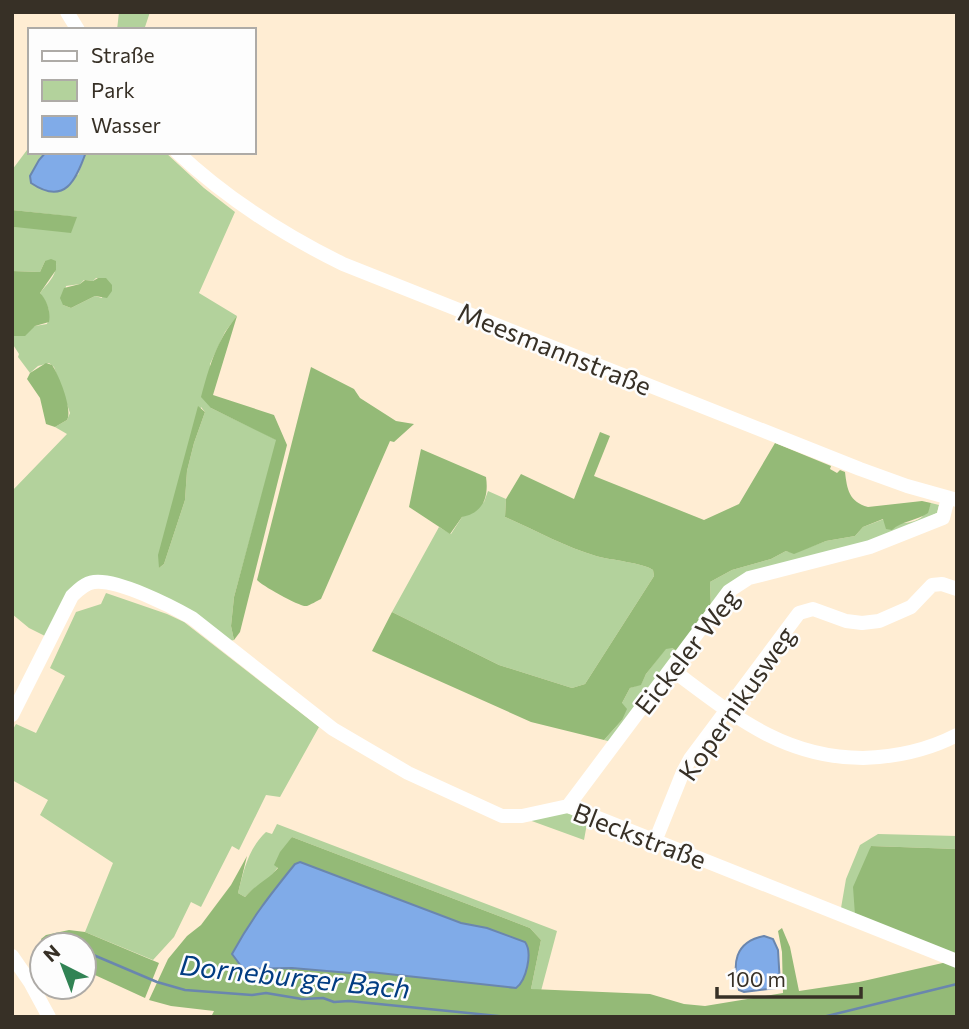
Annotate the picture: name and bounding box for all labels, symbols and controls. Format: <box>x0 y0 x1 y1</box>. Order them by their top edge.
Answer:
legend <box>28 28 256 154</box>
text: Straße <box>91 42 155 67</box>
text: Park <box>91 77 135 102</box>
text: Wasser <box>91 112 161 137</box>
street label: Meesmannstraße <box>454 295 656 401</box>
street label: Eickeler Weg <box>627 582 745 720</box>
street label: Kopernikusweg <box>671 620 801 786</box>
street label: Bleckstraße <box>569 796 711 874</box>
north arrow <box>28 931 98 1001</box>
text: N <box>38 940 64 966</box>
water label: Dorneburger Bach <box>178 947 412 1005</box>
scale bar <box>717 956 860 1000</box>
text: 100 m <box>727 966 786 991</box>

